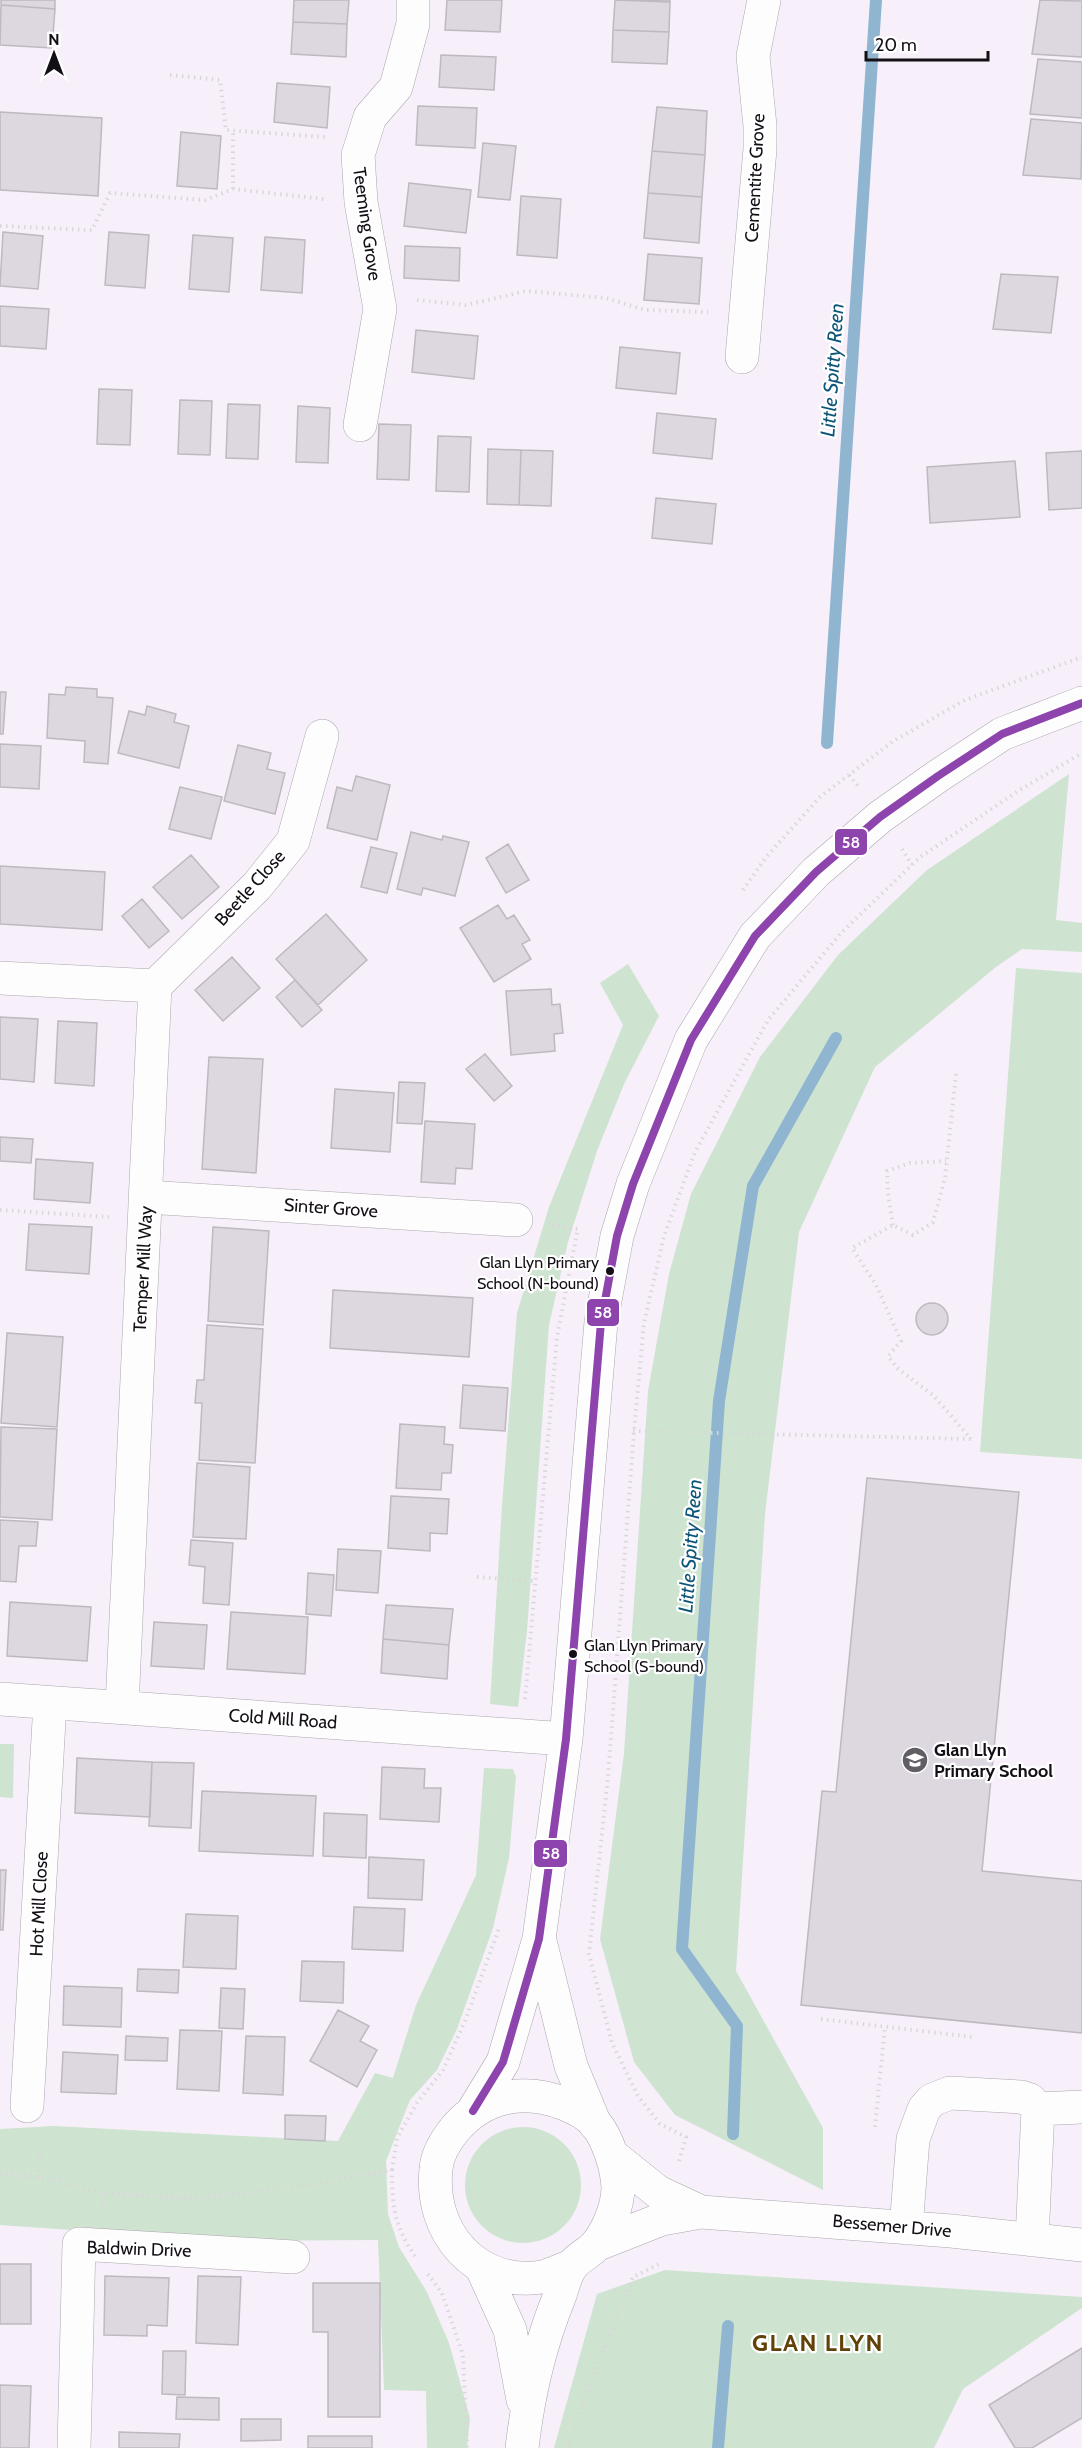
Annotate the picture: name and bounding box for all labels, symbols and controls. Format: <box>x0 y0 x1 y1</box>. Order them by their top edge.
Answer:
north arrow <box>24 24 84 84</box>
scale bar <box>866 24 988 62</box>
text: N <box>48 30 60 49</box>
text: 20 m <box>875 34 917 56</box>
street label: Cementite Grove <box>741 113 769 243</box>
street label: Teeming Grove <box>348 166 386 282</box>
water label: Little Spitty Reen <box>815 302 849 438</box>
line badge: 58 <box>834 828 868 856</box>
text: 58 <box>842 833 860 852</box>
street label: Beetle Close <box>210 846 290 930</box>
street label: Sinter Grove <box>283 1194 379 1222</box>
street label: Temper Mill Way <box>129 1205 157 1333</box>
place label: Glan Llyn Primary School (N-bound) <box>477 1253 599 1293</box>
marker: Glan Llyn Primary School (N-bound) <box>604 1265 616 1277</box>
line badge: 58 <box>586 1298 620 1327</box>
text: 58 <box>594 1303 612 1322</box>
water label: Little Spitty Reen <box>673 1478 707 1614</box>
place label: Glan Llyn Primary School (S-bound) <box>584 1636 704 1676</box>
marker: Glan Llyn Primary School (S-bound) <box>567 1648 579 1660</box>
street label: Cold Mill Road <box>228 1704 338 1734</box>
place label: Glan Llyn Primary School <box>934 1739 1053 1782</box>
school or university icon: Glan Llyn Primary School <box>900 1745 930 1775</box>
line badge: 58 <box>533 1839 568 1868</box>
text: 58 <box>542 1844 560 1863</box>
street label: Hot Mill Close <box>25 1851 53 1957</box>
street label: Bessemer Drive <box>832 2210 952 2242</box>
street label: Baldwin Drive <box>86 2236 192 2262</box>
district label: GLAN LLYN <box>752 2328 884 2357</box>

